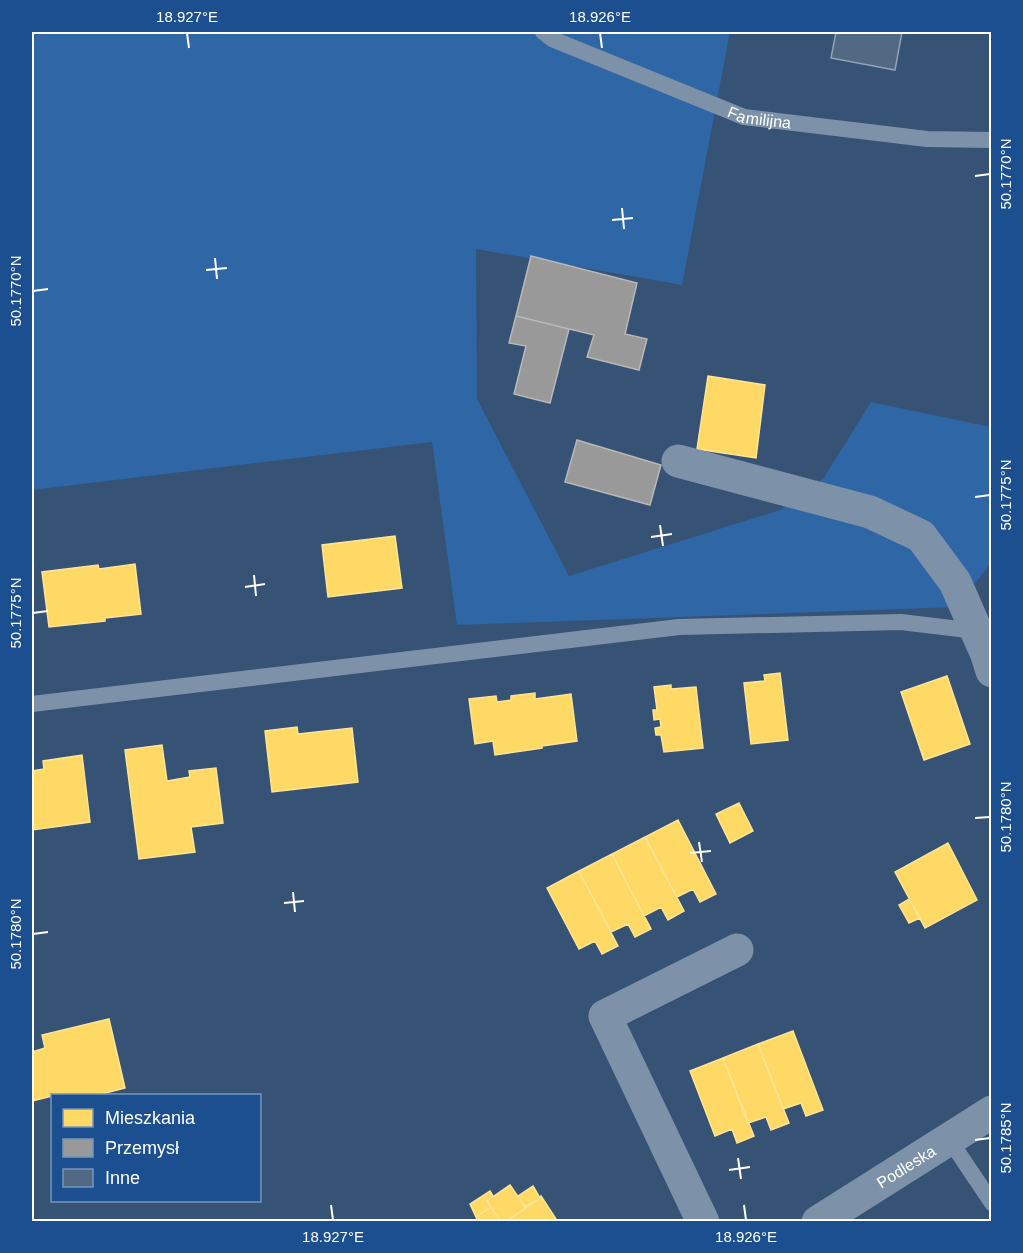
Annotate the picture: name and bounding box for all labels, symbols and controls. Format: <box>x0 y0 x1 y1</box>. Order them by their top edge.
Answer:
text: 18.927°E <box>156 8 218 25</box>
text: 18.926°E <box>569 8 631 25</box>
street label: Familijna <box>725 103 792 132</box>
text: 50.1770°N <box>997 138 1014 210</box>
text: 50.1770°N <box>7 255 24 327</box>
text: 50.1775°N <box>997 459 1014 531</box>
text: 50.1775°N <box>7 577 24 649</box>
text: 50.1780°N <box>997 781 1014 853</box>
text: 50.1780°N <box>7 898 24 970</box>
legend <box>51 1094 261 1202</box>
text: 50.1785°N <box>997 1102 1014 1174</box>
text: Mieszkania <box>105 1108 196 1128</box>
text: Przemysł <box>105 1138 179 1158</box>
street label: Podleska <box>874 1142 939 1192</box>
text: Inne <box>105 1168 140 1188</box>
text: 18.927°E <box>302 1228 364 1245</box>
text: 18.926°E <box>715 1228 777 1245</box>

